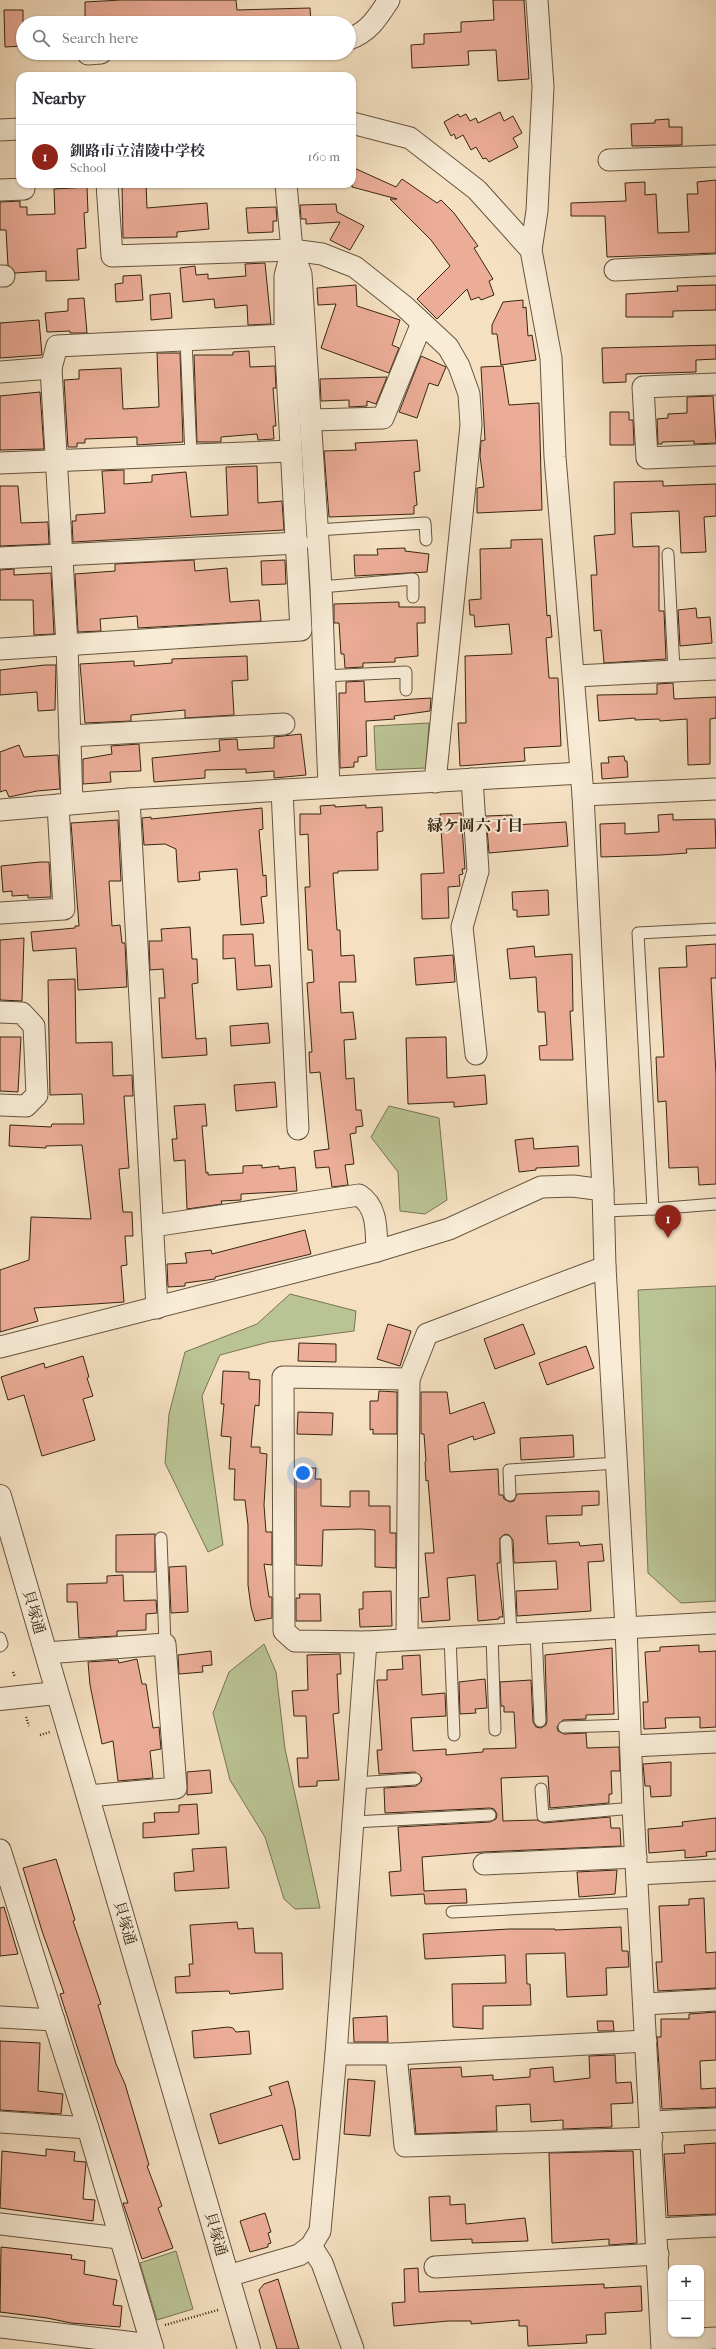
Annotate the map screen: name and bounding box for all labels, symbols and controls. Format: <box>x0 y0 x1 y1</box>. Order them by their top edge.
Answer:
search box <box>16 16 356 60</box>
icon: search <box>30 27 52 49</box>
text: Search here <box>62 29 138 47</box>
text: Nearby <box>32 88 86 108</box>
text: 釧路市立清陵中学校 <box>70 142 205 160</box>
text: 1 <box>43 149 47 164</box>
text: 160 m <box>308 149 340 164</box>
text: School <box>70 160 106 175</box>
district label: 緑ケ岡六丁目 <box>427 816 523 835</box>
pin: 1 <box>655 1205 681 1238</box>
your location <box>293 1463 313 1483</box>
street label: 貝塚通 <box>19 1588 49 1636</box>
street label: 貝塚通 <box>110 1899 140 1947</box>
street label: 貝塚通 <box>201 2210 231 2258</box>
map controls <box>668 2265 704 2337</box>
button: + <box>668 2265 704 2301</box>
button: − <box>668 2301 704 2337</box>

